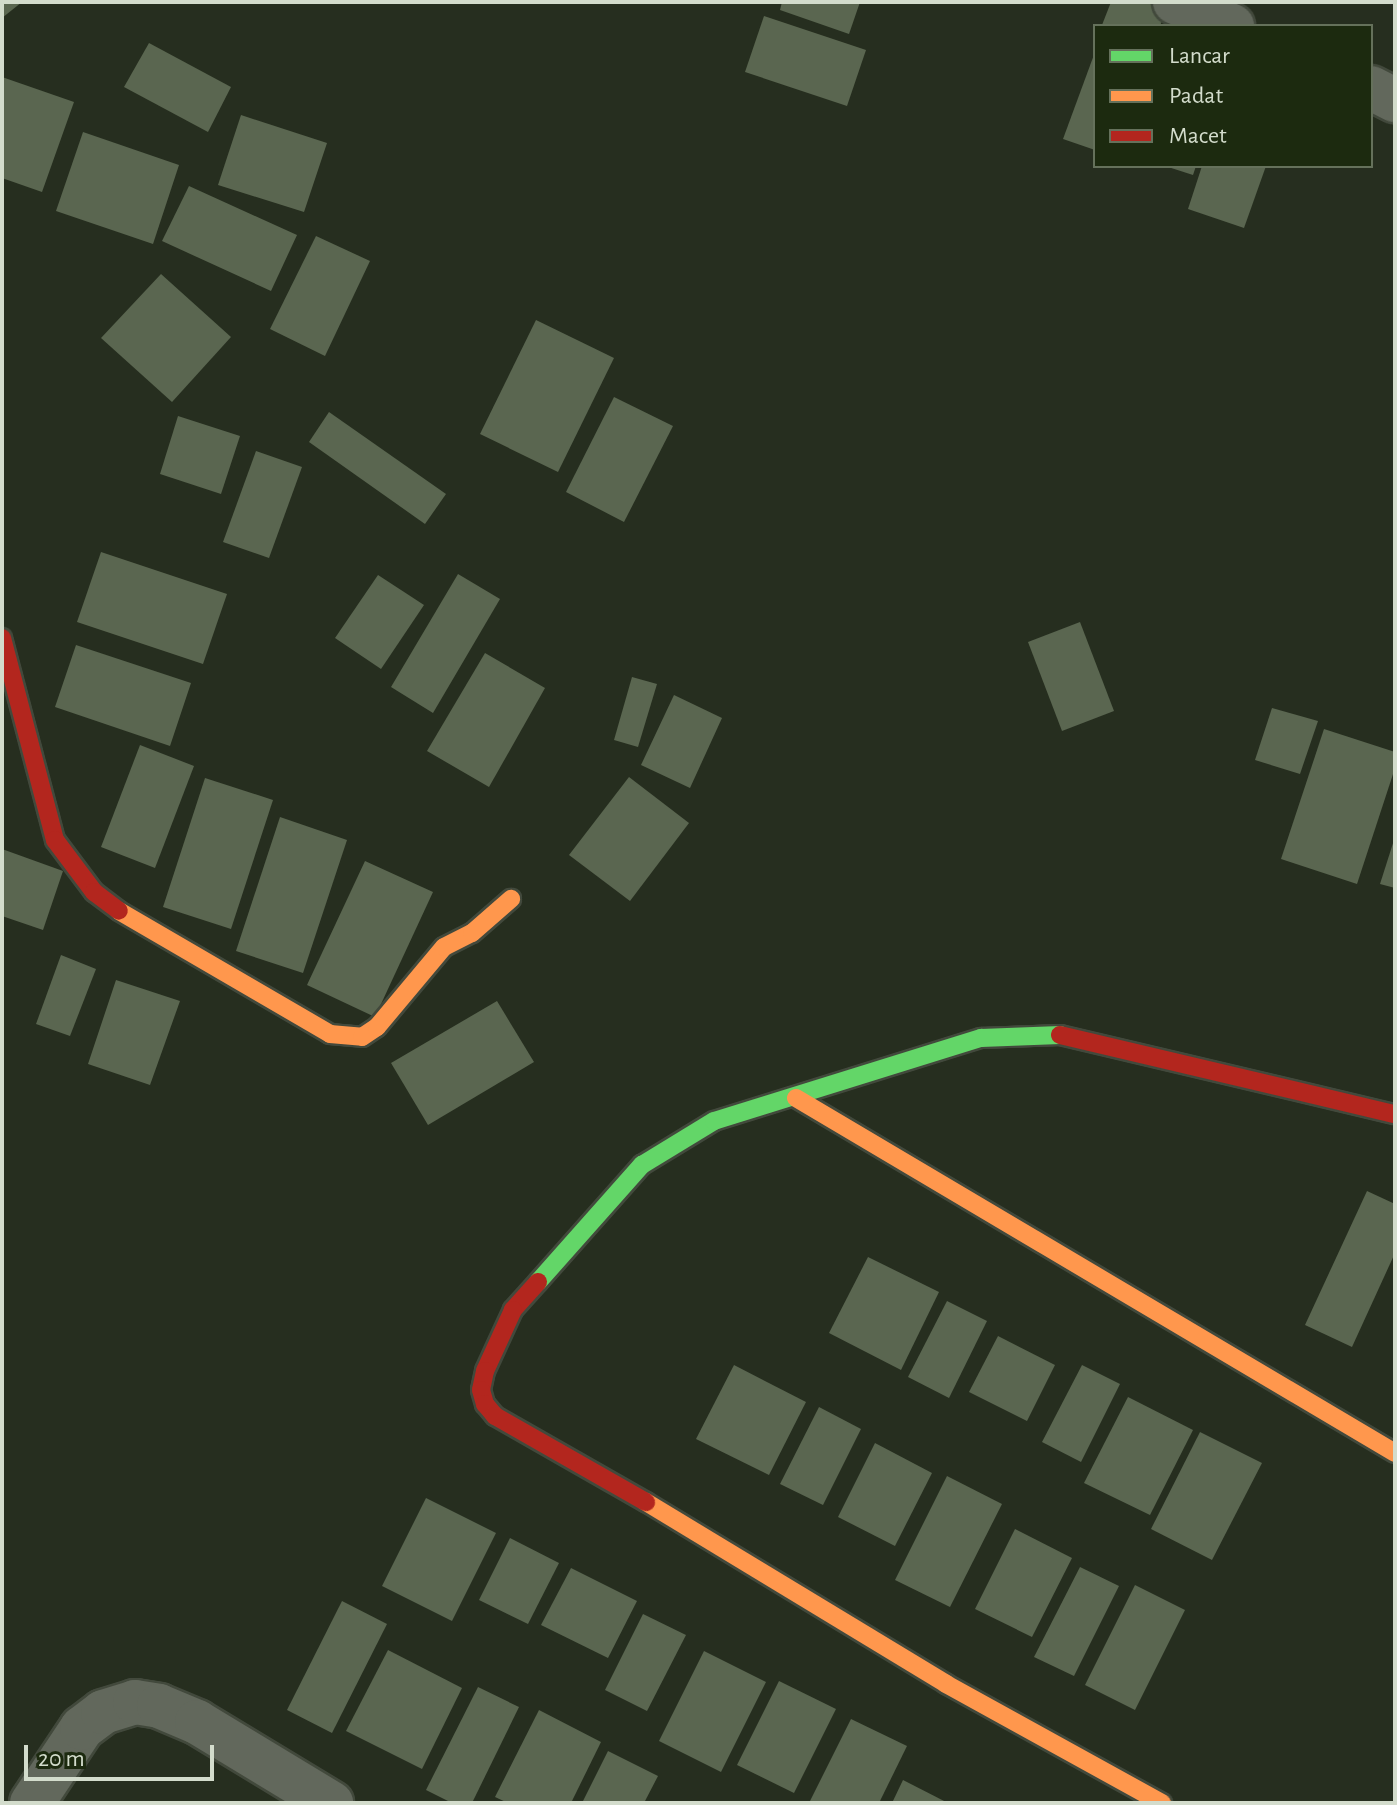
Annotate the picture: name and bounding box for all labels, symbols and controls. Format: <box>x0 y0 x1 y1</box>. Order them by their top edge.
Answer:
legend <box>1093 24 1373 168</box>
text: Lancar <box>1169 44 1230 68</box>
text: Padat <box>1169 84 1223 108</box>
text: Macet <box>1169 124 1227 148</box>
scale bar <box>28 1729 218 1779</box>
text: 20 m <box>38 1747 85 1771</box>

